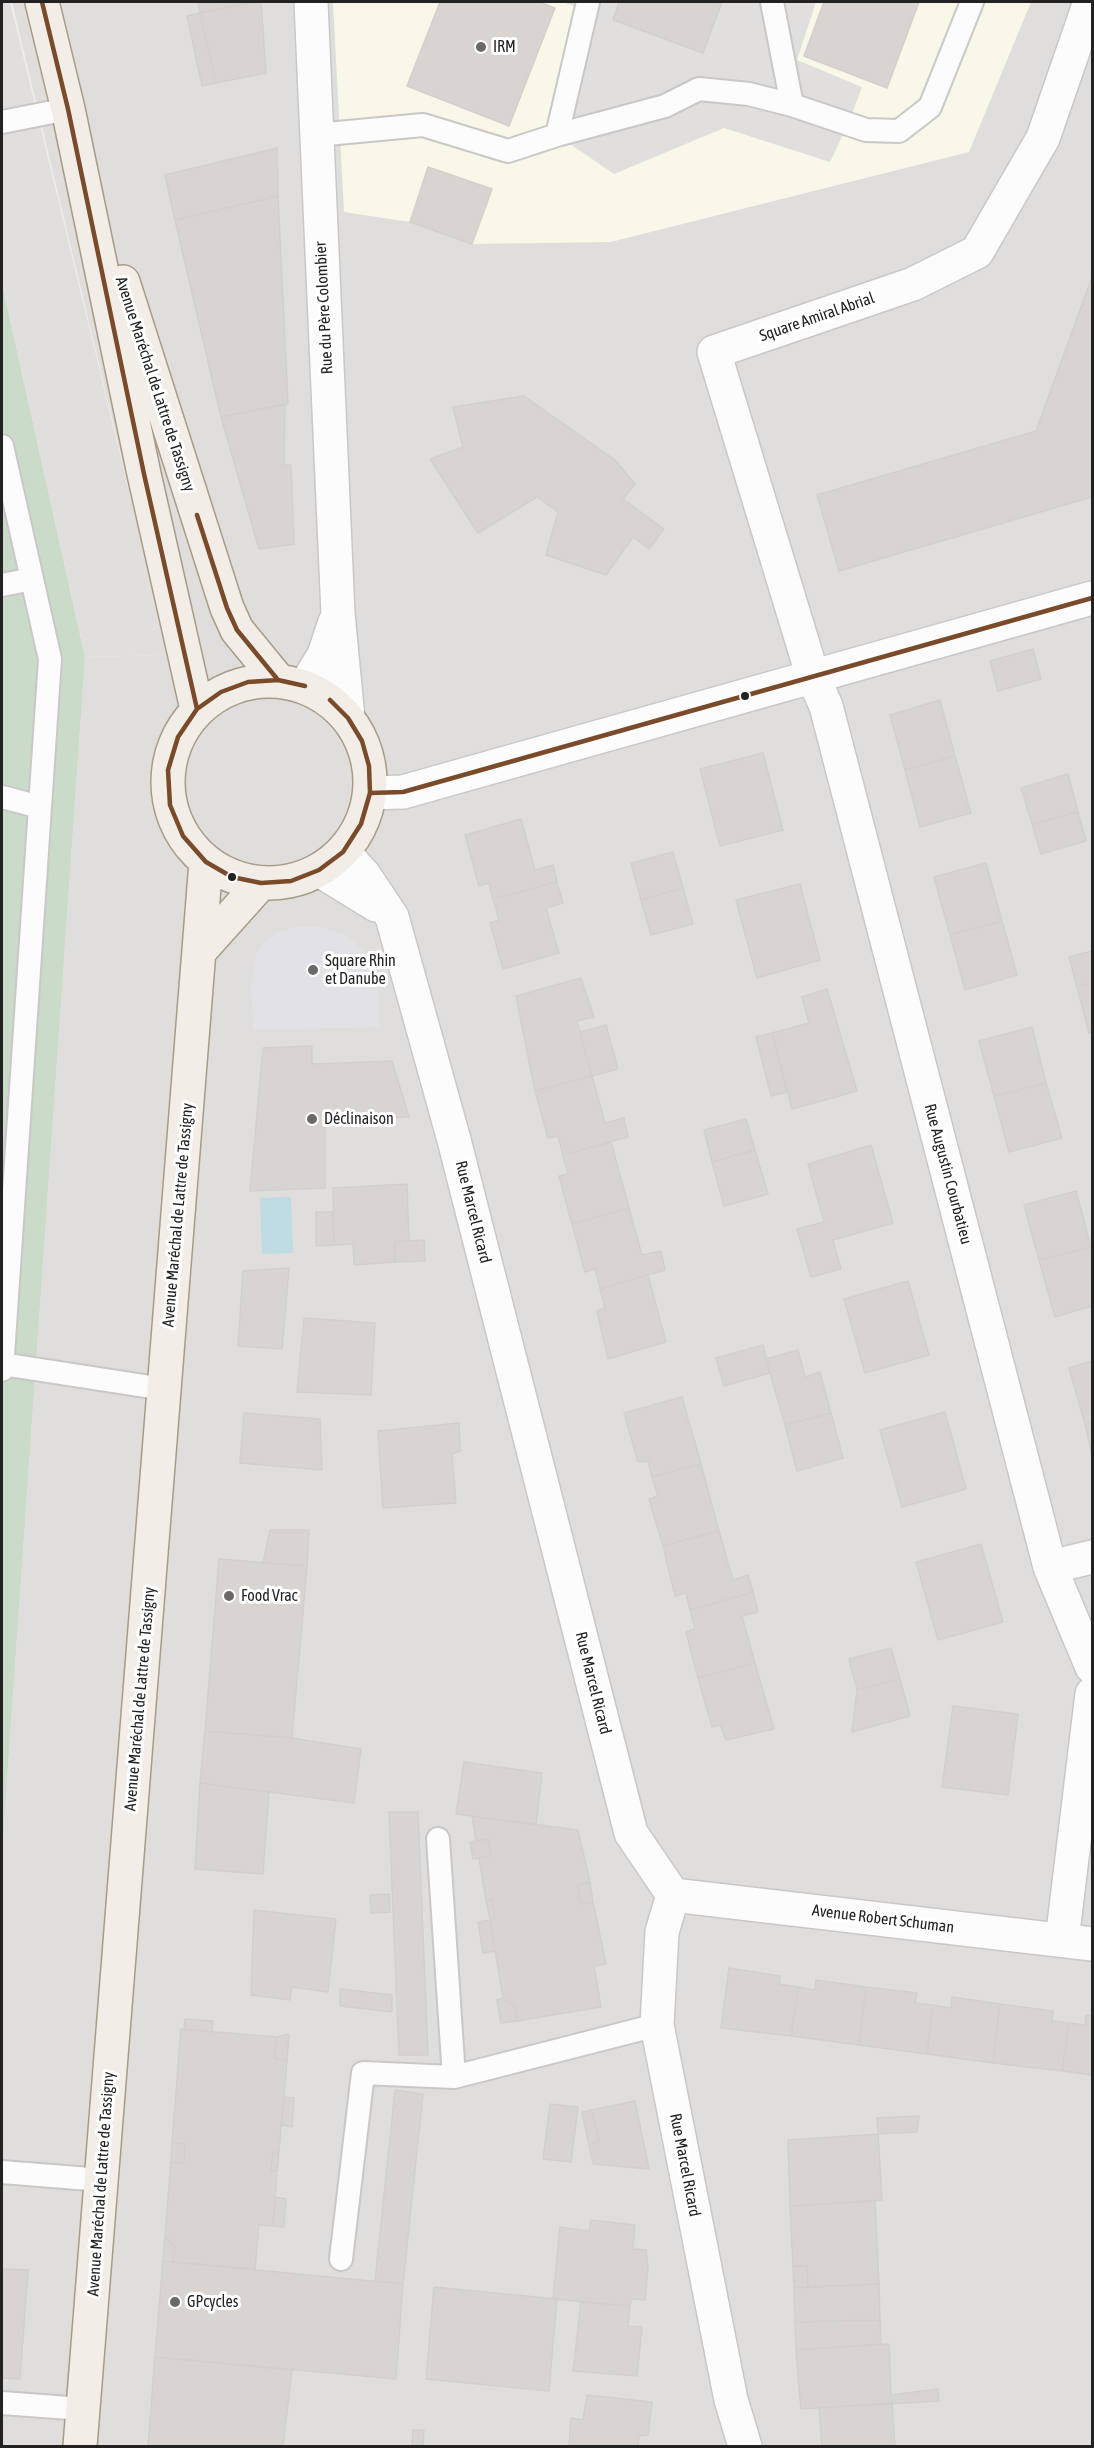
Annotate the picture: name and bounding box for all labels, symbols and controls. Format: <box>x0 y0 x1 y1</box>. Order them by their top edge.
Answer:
place label: IRM <box>493 37 516 57</box>
marker: IRM <box>474 40 488 54</box>
street label: Rue du Père Colombier <box>311 241 337 375</box>
street label: Avenue Maréchal de Lattre de Tassigny <box>111 274 199 494</box>
street label: Square Amiral Abrial <box>757 288 877 346</box>
unlabelled marker <box>739 690 751 702</box>
unlabelled marker <box>226 871 238 883</box>
place label: Square Rhin et Danube <box>325 951 396 989</box>
marker: Square Rhin et Danube <box>306 963 320 977</box>
street label: Avenue Maréchal de Lattre de Tassigny <box>159 1102 197 1328</box>
street label: Rue Augustin Courbatieu <box>920 1102 976 1246</box>
place label: Déclinaison <box>324 1109 394 1129</box>
marker: Déclinaison <box>305 1112 319 1126</box>
street label: Rue Marcel Ricard <box>451 1159 495 1265</box>
street label: Avenue Maréchal de Lattre de Tassigny <box>121 1586 159 1812</box>
place label: Food Vrac <box>241 1586 298 1606</box>
marker: Food Vrac <box>222 1589 236 1603</box>
street label: Rue Marcel Ricard <box>571 1630 615 1736</box>
street label: Avenue Robert Schuman <box>811 1901 955 1937</box>
street label: Avenue Maréchal de Lattre de Tassigny <box>84 2071 118 2297</box>
street label: Rue Marcel Ricard <box>666 2112 704 2218</box>
place label: GPcycles <box>187 2292 238 2312</box>
marker: GPcycles <box>168 2295 182 2309</box>

